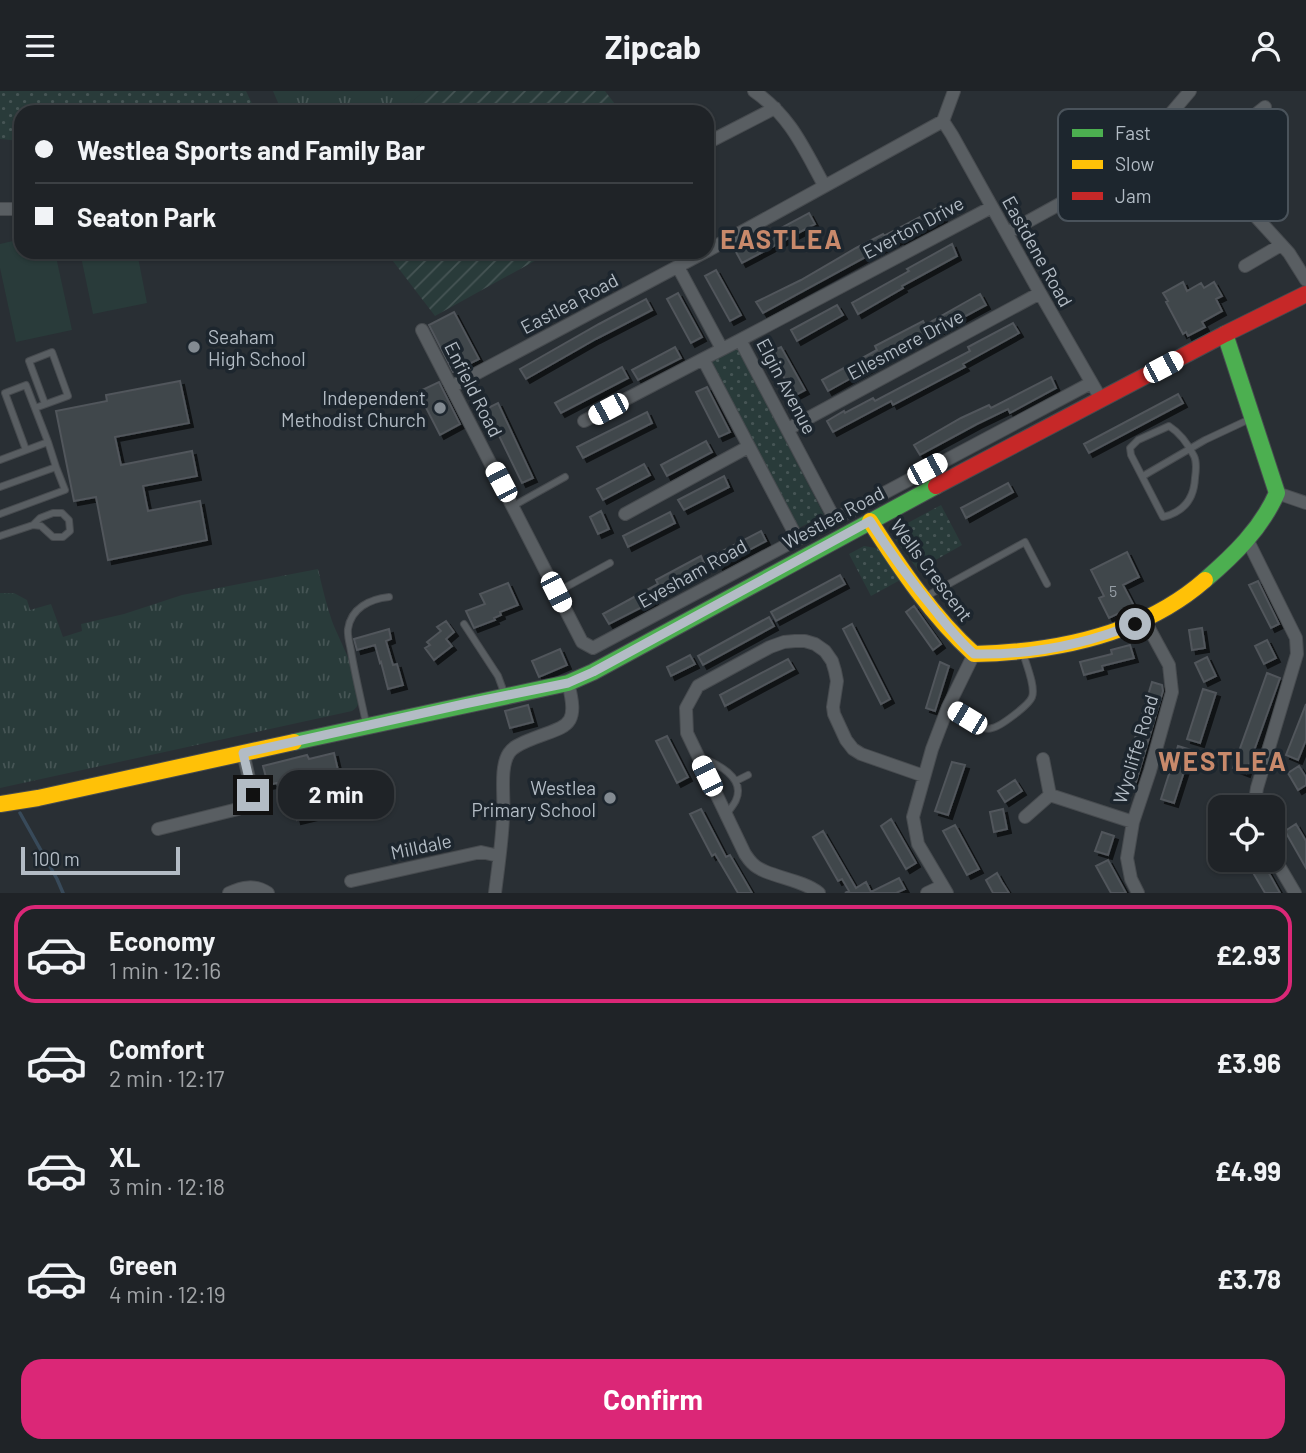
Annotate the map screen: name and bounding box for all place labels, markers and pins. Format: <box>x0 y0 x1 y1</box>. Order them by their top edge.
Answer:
place label: Seaham High School <box>208 325 306 370</box>
marker: Seaham High School <box>186 339 202 355</box>
place label: Independent Methodist Church <box>281 386 426 431</box>
marker: Independent Methodist Church <box>432 400 448 416</box>
place label: Westlea Primary School <box>471 776 596 821</box>
marker: Westlea Primary School <box>602 790 618 806</box>

